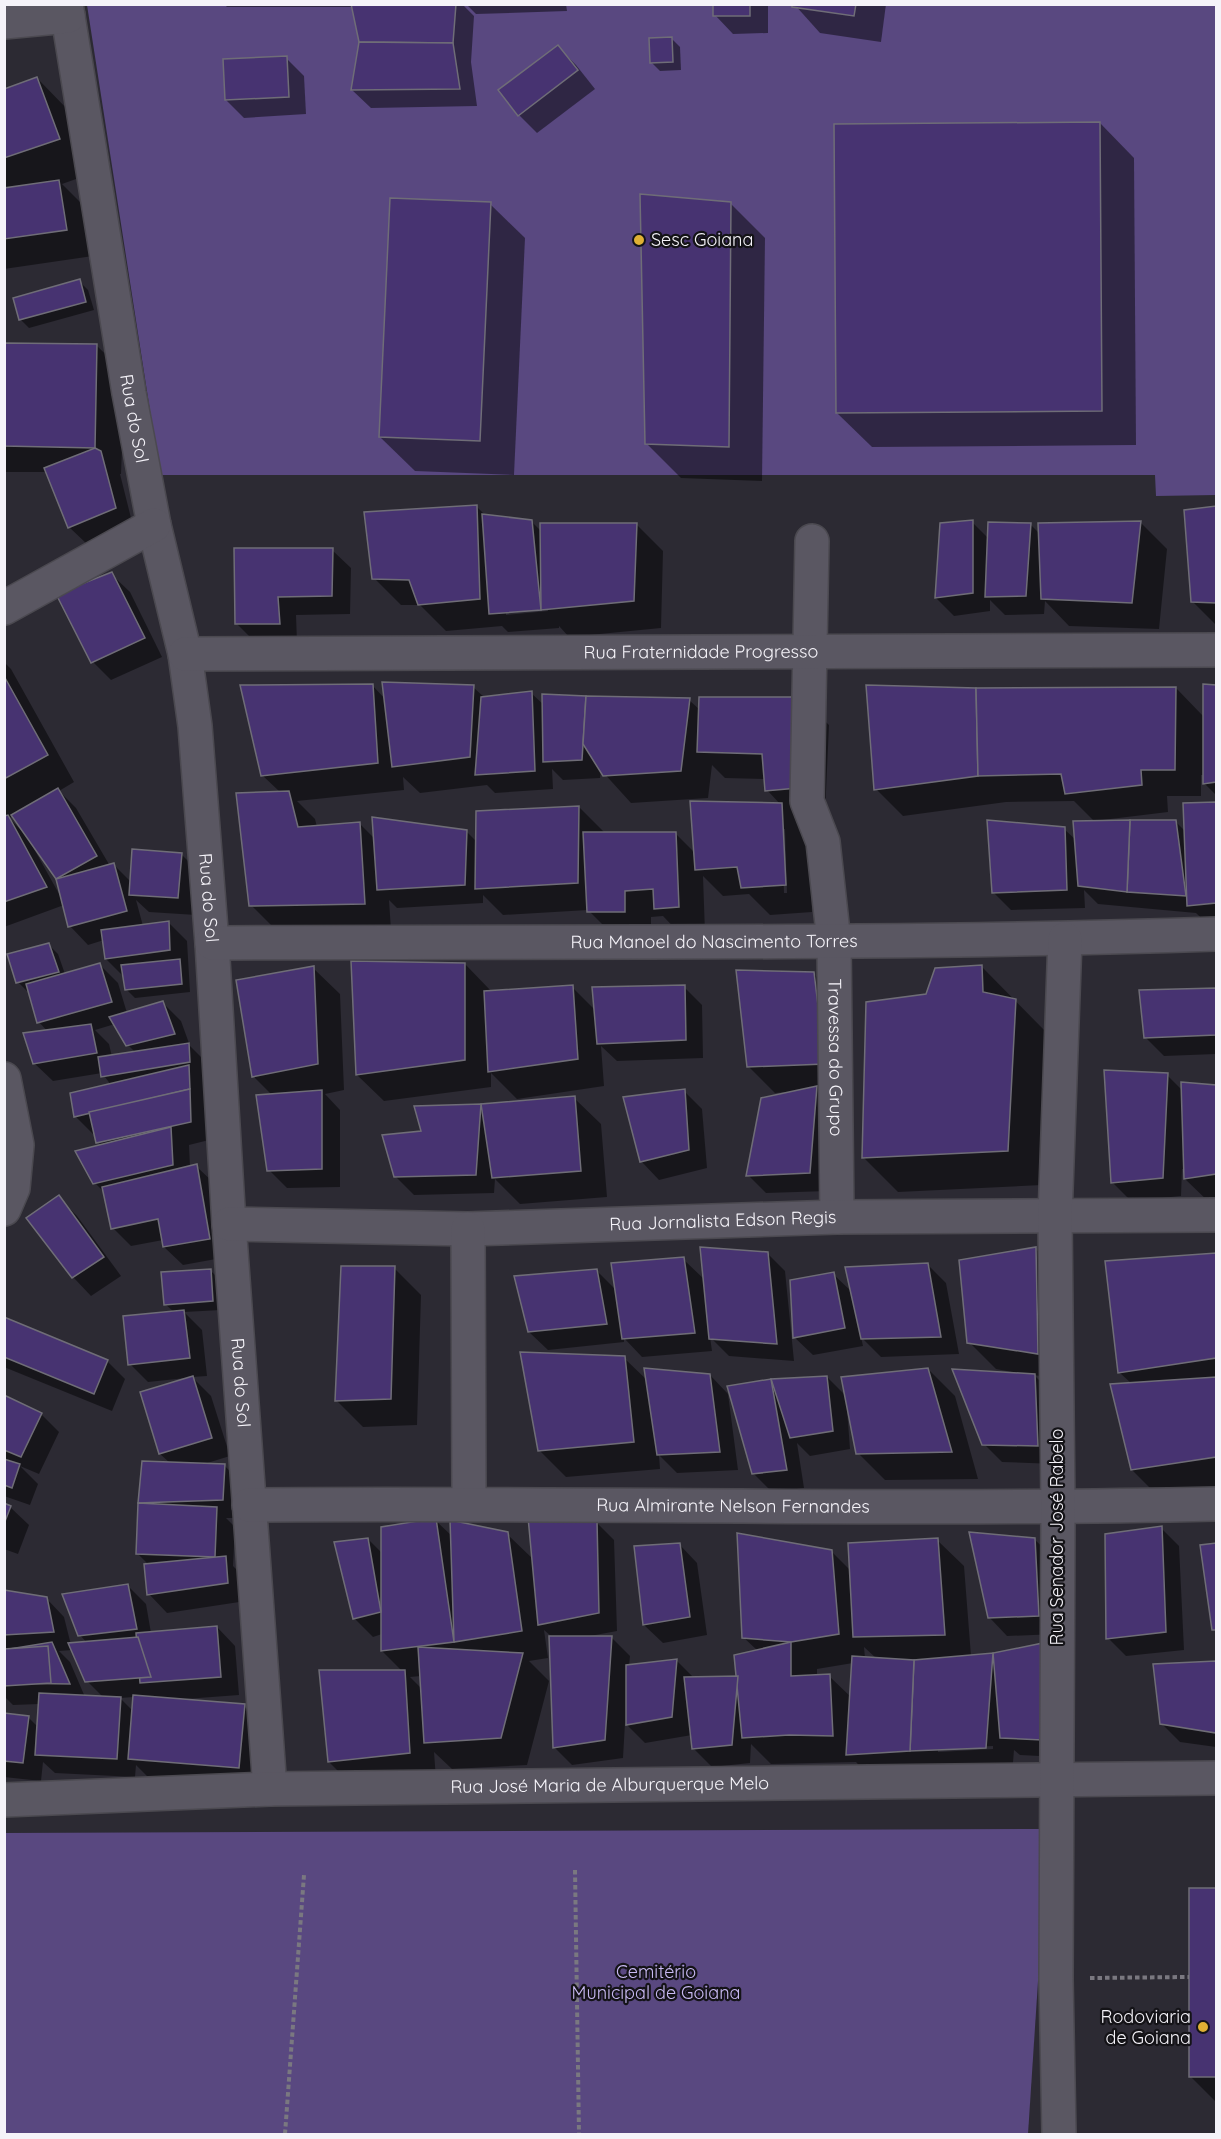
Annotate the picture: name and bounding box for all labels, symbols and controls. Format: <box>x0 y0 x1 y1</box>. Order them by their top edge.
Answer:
place label: Sesc Goiana <box>651 228 753 251</box>
marker: Sesc Goiana <box>632 233 646 247</box>
street label: Rua do Sol <box>115 372 154 465</box>
street label: Rua Fraternidade Progresso <box>584 640 818 663</box>
street label: Rua do Sol <box>194 852 224 943</box>
street label: Rua Manoel do Nascimento Torres <box>570 929 858 953</box>
street label: Travessa do Grupo <box>823 978 848 1136</box>
street label: Rua Jornalista Edson Regis <box>609 1205 837 1235</box>
street label: Rua do Sol <box>226 1337 256 1428</box>
street label: Rua Senador José Rabelo <box>1045 1429 1068 1645</box>
street label: Rua Almirante Nelson Fernandes <box>596 1493 870 1518</box>
street label: Rua José Maria de Alburquerque Melo <box>450 1771 769 1798</box>
park label: Cemitério Municipal de Goiana <box>572 1960 740 2004</box>
place label: Rodoviaria de Goiana <box>1100 2005 1191 2049</box>
marker: Rodoviaria de Goiana <box>1196 2020 1210 2034</box>

